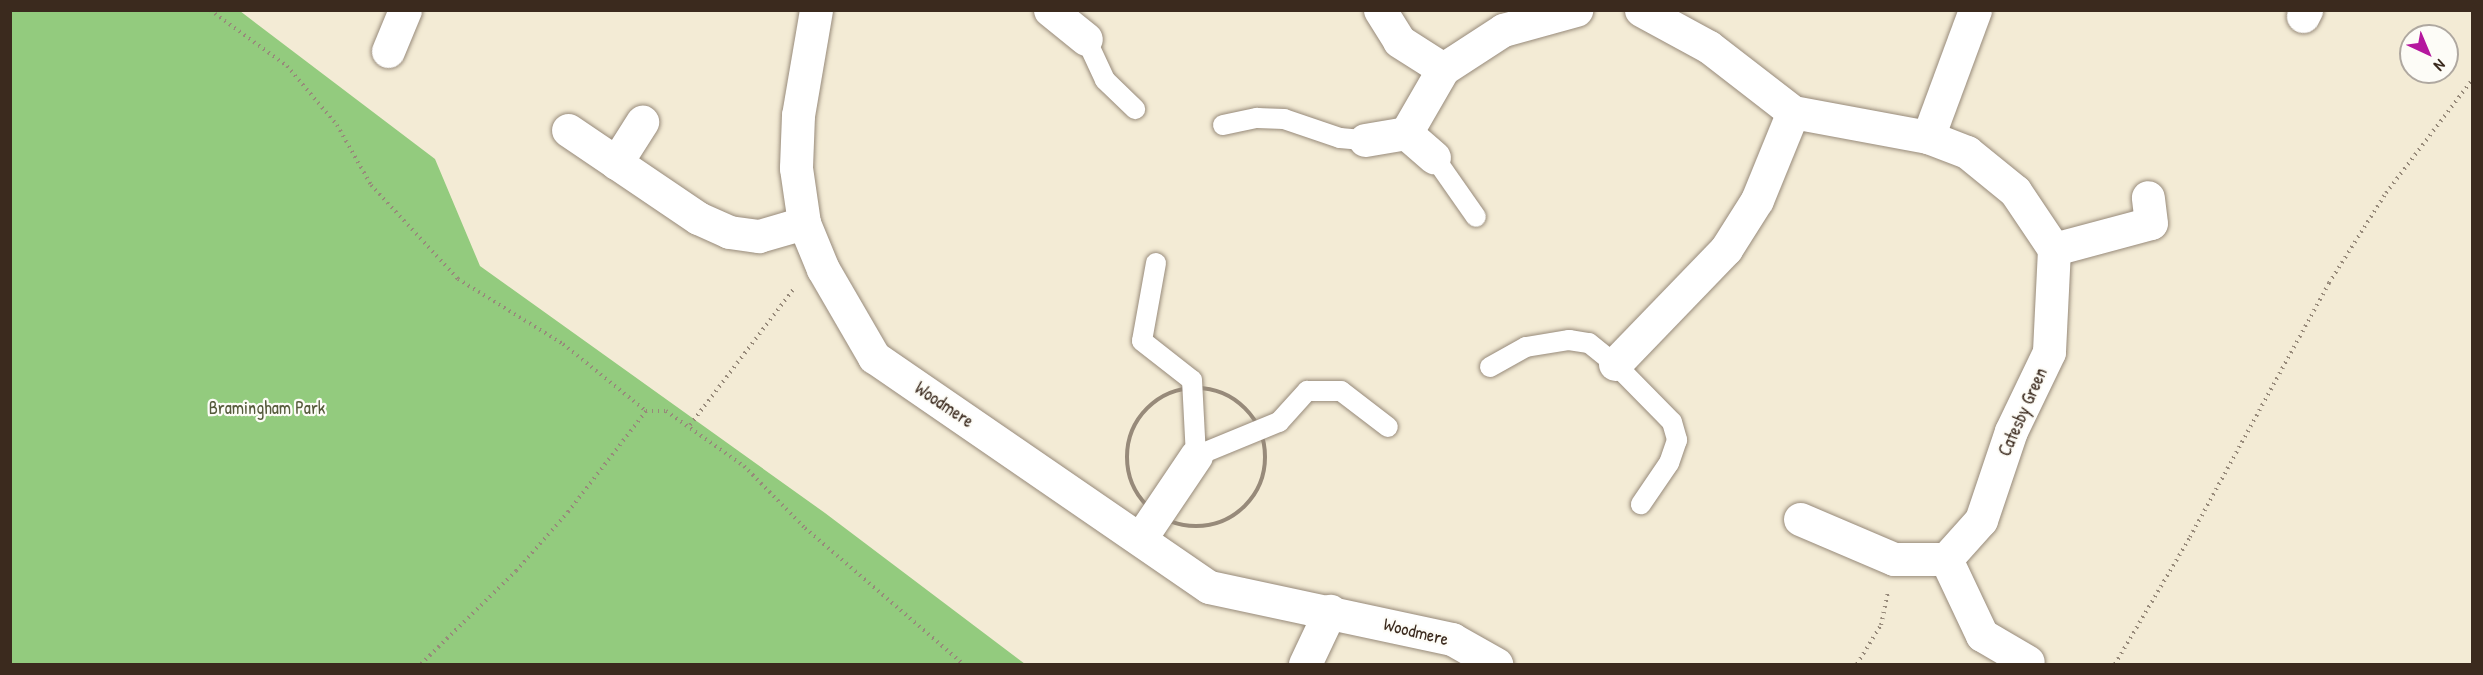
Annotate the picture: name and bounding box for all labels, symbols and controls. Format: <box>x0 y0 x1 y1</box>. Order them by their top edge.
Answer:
north arrow <box>2399 24 2459 84</box>
text: N <box>2429 55 2451 76</box>
street label: Catesby Green <box>1994 364 2052 460</box>
street label: Woodmere <box>911 378 977 432</box>
park label: Bramingham Park <box>209 397 325 419</box>
street label: Woodmere <box>1381 614 1451 650</box>

